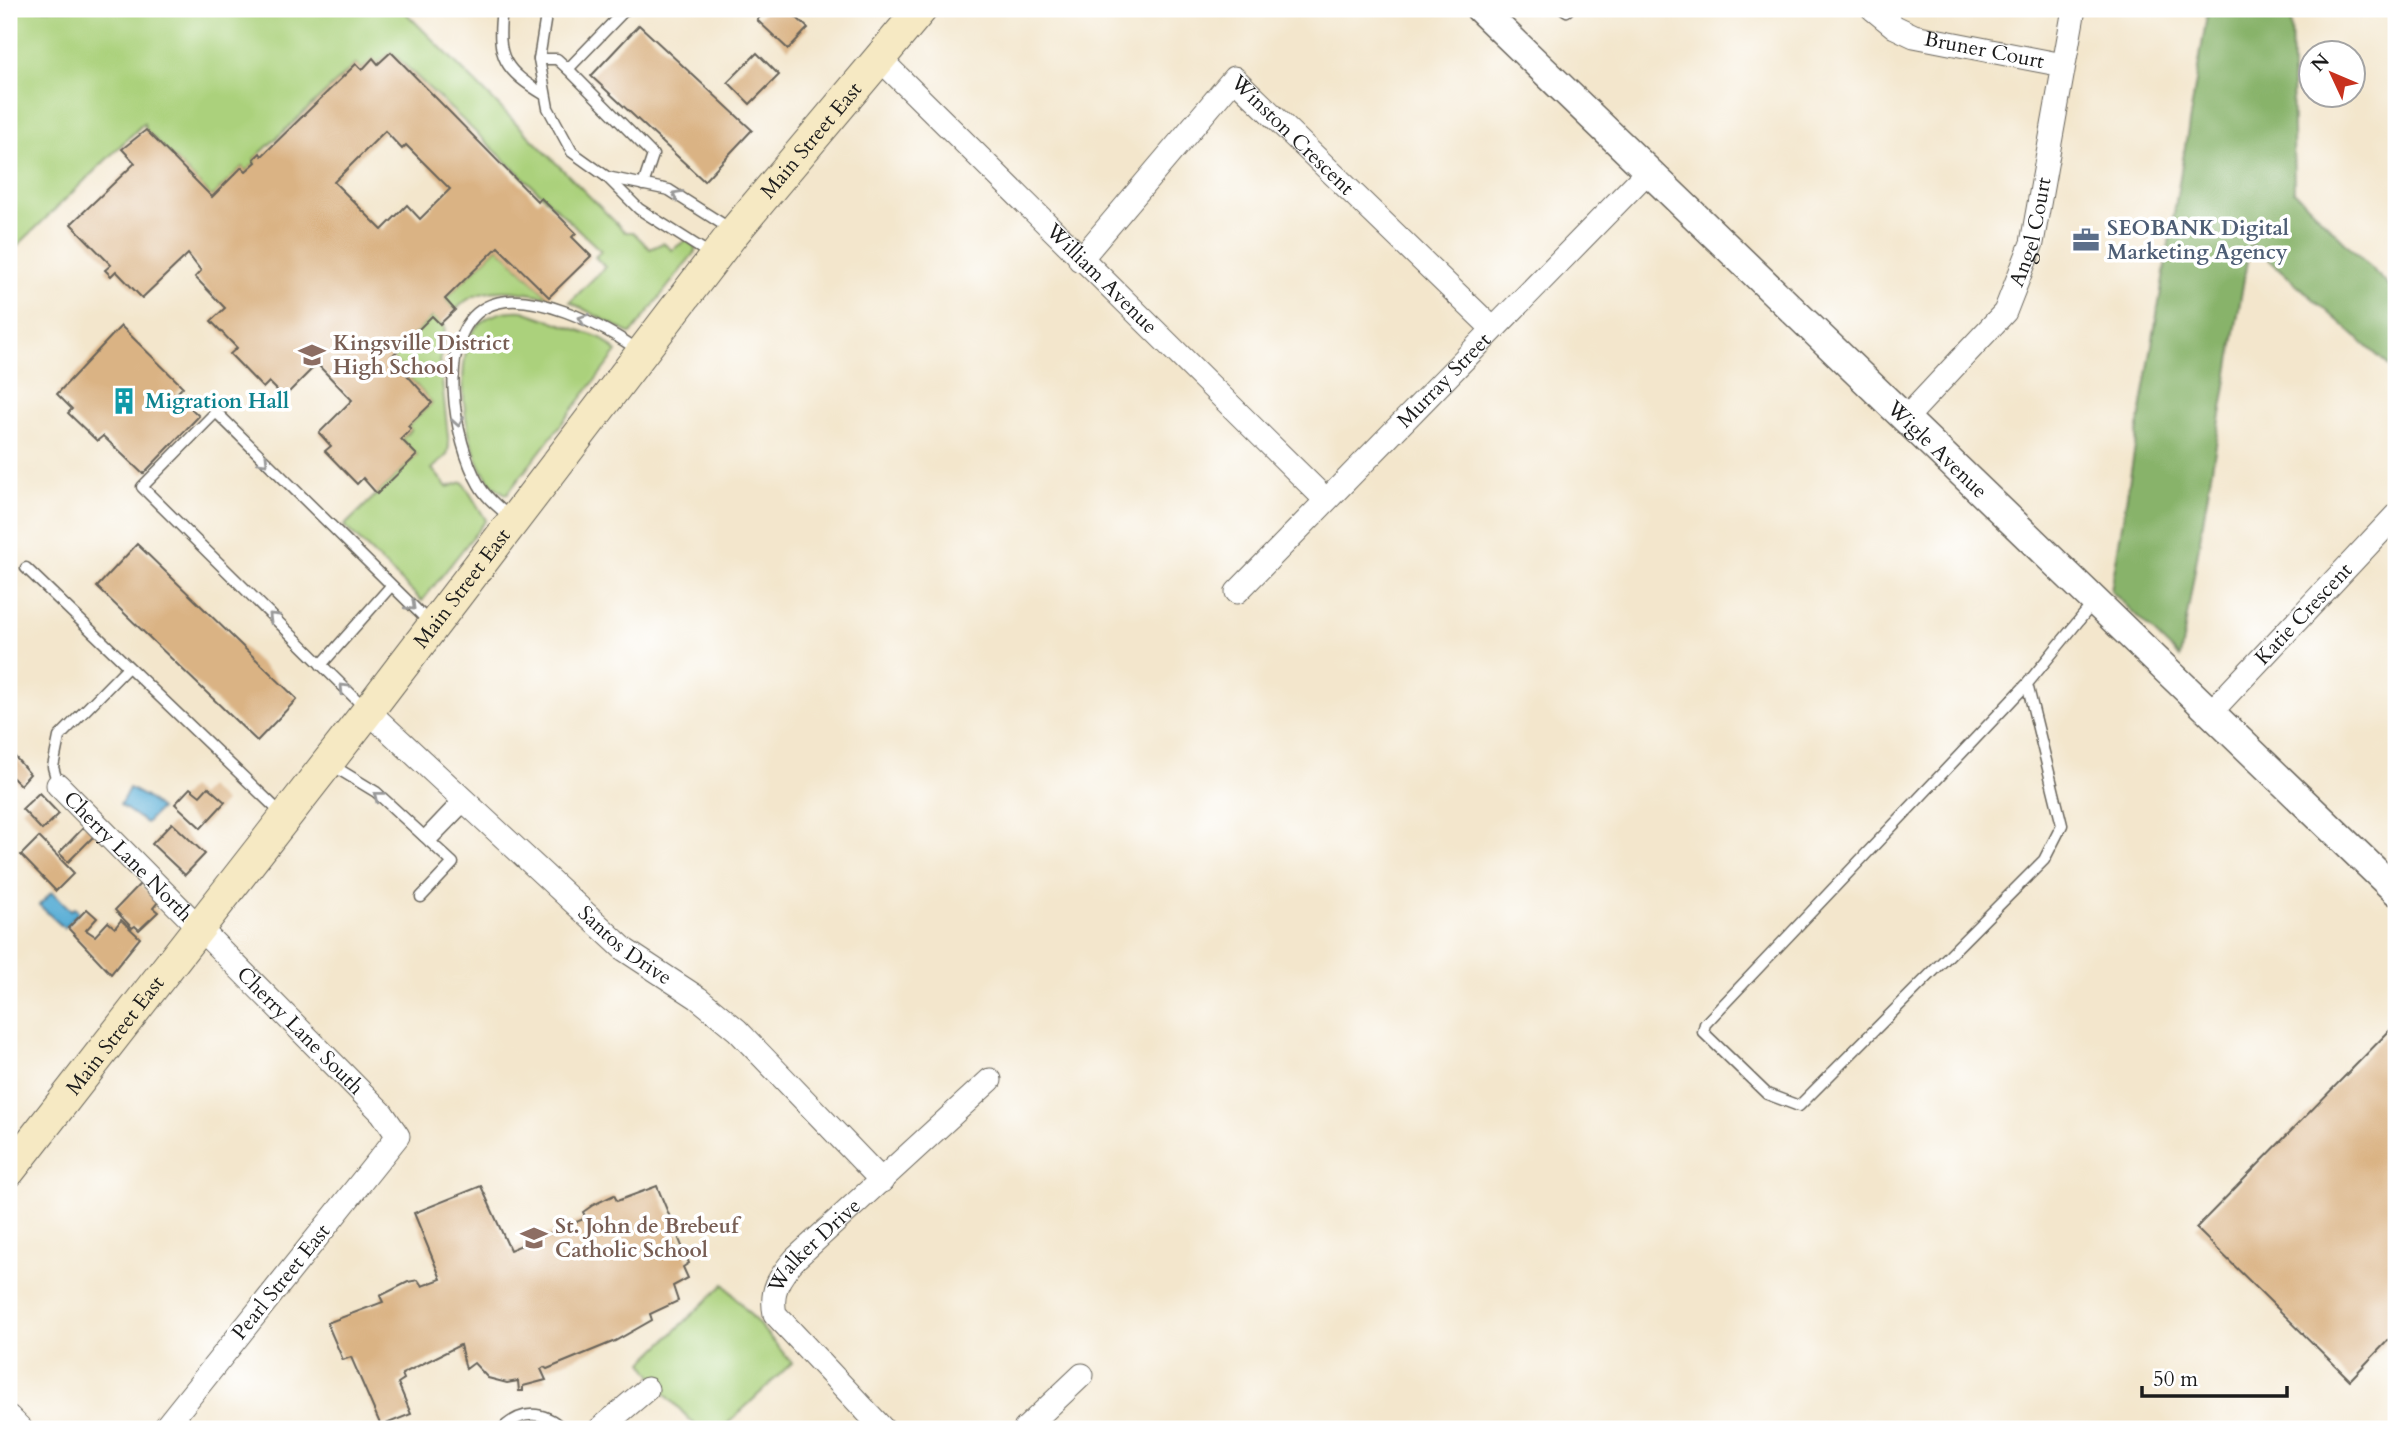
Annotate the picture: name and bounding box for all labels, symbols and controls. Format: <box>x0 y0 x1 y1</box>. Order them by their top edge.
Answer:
street label: Bruner Court <box>1922 24 2047 76</box>
north arrow <box>2296 38 2366 108</box>
text: N <box>2305 48 2336 78</box>
street label: Winston Crescent <box>1224 67 1361 202</box>
street label: Main Street East <box>753 75 869 205</box>
street label: Angel Court <box>2002 175 2058 291</box>
one-way arrow <box>671 190 684 203</box>
place label: SEOBANK Digital Marketing Agency <box>2107 214 2289 267</box>
street label: William Avenue <box>1039 216 1164 340</box>
office icon: SEOBANK Digital Marketing Agency <box>2071 225 2101 255</box>
one-way arrow <box>577 314 589 328</box>
street label: Murray Street <box>1390 326 1497 434</box>
place label: Kingsville District High School <box>333 329 510 382</box>
school or university icon: Kingsville District High School <box>297 340 327 370</box>
building icon: Migration Hall <box>109 386 139 416</box>
place label: Migration Hall <box>145 387 289 416</box>
street label: Wigle Avenue <box>1880 393 1994 505</box>
one-way arrow <box>450 416 465 428</box>
one-way arrow <box>256 453 268 465</box>
street label: Main Street East <box>406 522 517 654</box>
street label: Katie Crescent <box>2248 556 2359 671</box>
one-way arrow <box>403 597 416 610</box>
one-way arrow <box>268 612 281 625</box>
one-way arrow <box>339 684 352 697</box>
street label: Cherry Lane North <box>57 784 200 928</box>
one-way arrow <box>373 791 386 804</box>
street label: Santos Drive <box>572 899 678 992</box>
street label: Cherry Lane South <box>230 960 371 1101</box>
street label: Main Street East <box>59 969 171 1101</box>
street label: Walker Drive <box>760 1191 867 1298</box>
place label: St. John de Brebeuf Catholic School <box>555 1212 742 1265</box>
street label: Pearl Street East <box>225 1218 337 1346</box>
school or university icon: St. John de Brebeuf Catholic School <box>519 1223 549 1253</box>
scale bar <box>2142 1354 2288 1398</box>
text: 50 m <box>2153 1365 2198 1394</box>

